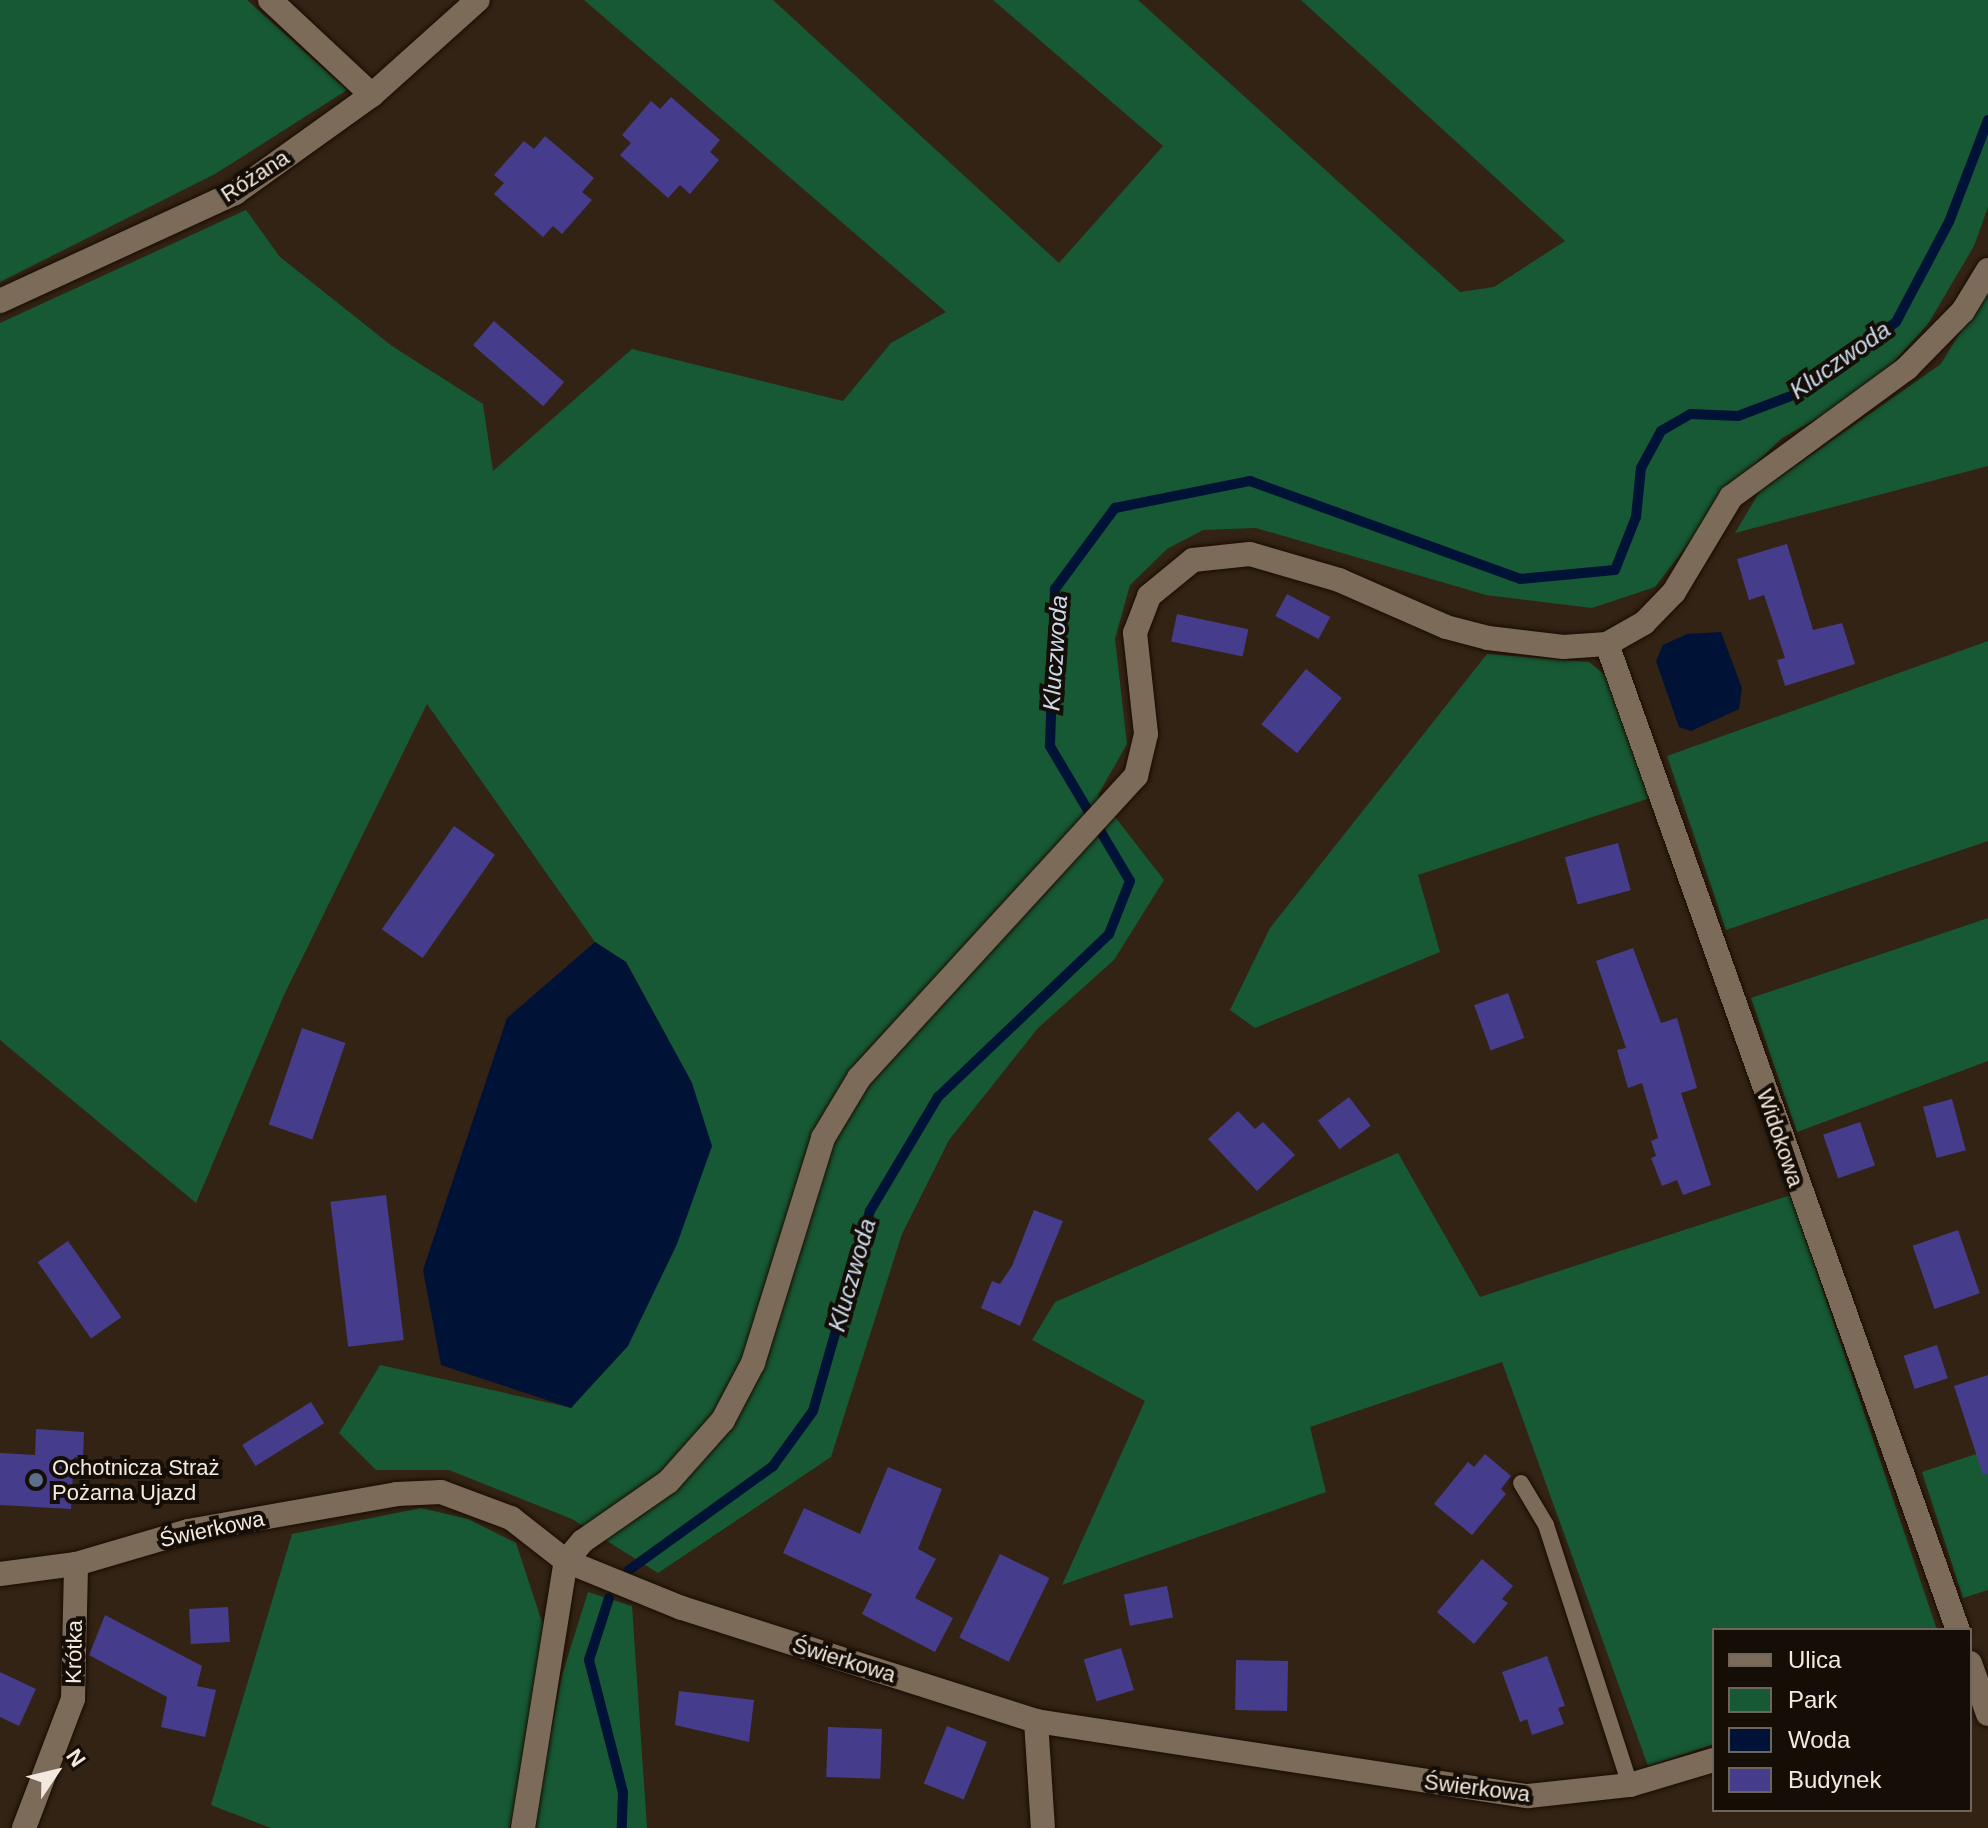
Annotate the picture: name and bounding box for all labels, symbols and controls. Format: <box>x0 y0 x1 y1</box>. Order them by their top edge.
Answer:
street label: Różana <box>216 144 294 208</box>
water label: Kluczwoda <box>1784 315 1896 405</box>
water label: Kluczwoda <box>1037 594 1073 712</box>
street label: Widokowa <box>1751 1086 1809 1190</box>
water label: Kluczwoda <box>822 1215 882 1335</box>
place label: Ochotnicza Straż Pożarna Ujazd <box>52 1454 220 1506</box>
marker: Ochotnicza Straż Pożarna Ujazd <box>27 1471 45 1489</box>
street label: Świerkowa <box>157 1505 267 1553</box>
street label: Krótka <box>60 1620 88 1684</box>
legend <box>1712 1628 1972 1812</box>
street label: Świerkowa <box>789 1632 899 1688</box>
text: Ulica <box>1788 1646 1841 1673</box>
text: Park <box>1788 1686 1837 1713</box>
text: Woda <box>1788 1726 1850 1753</box>
north arrow <box>16 1732 96 1812</box>
text: N <box>61 1744 91 1772</box>
text: Budynek <box>1788 1766 1881 1793</box>
street label: Świerkowa <box>1423 1768 1531 1808</box>

